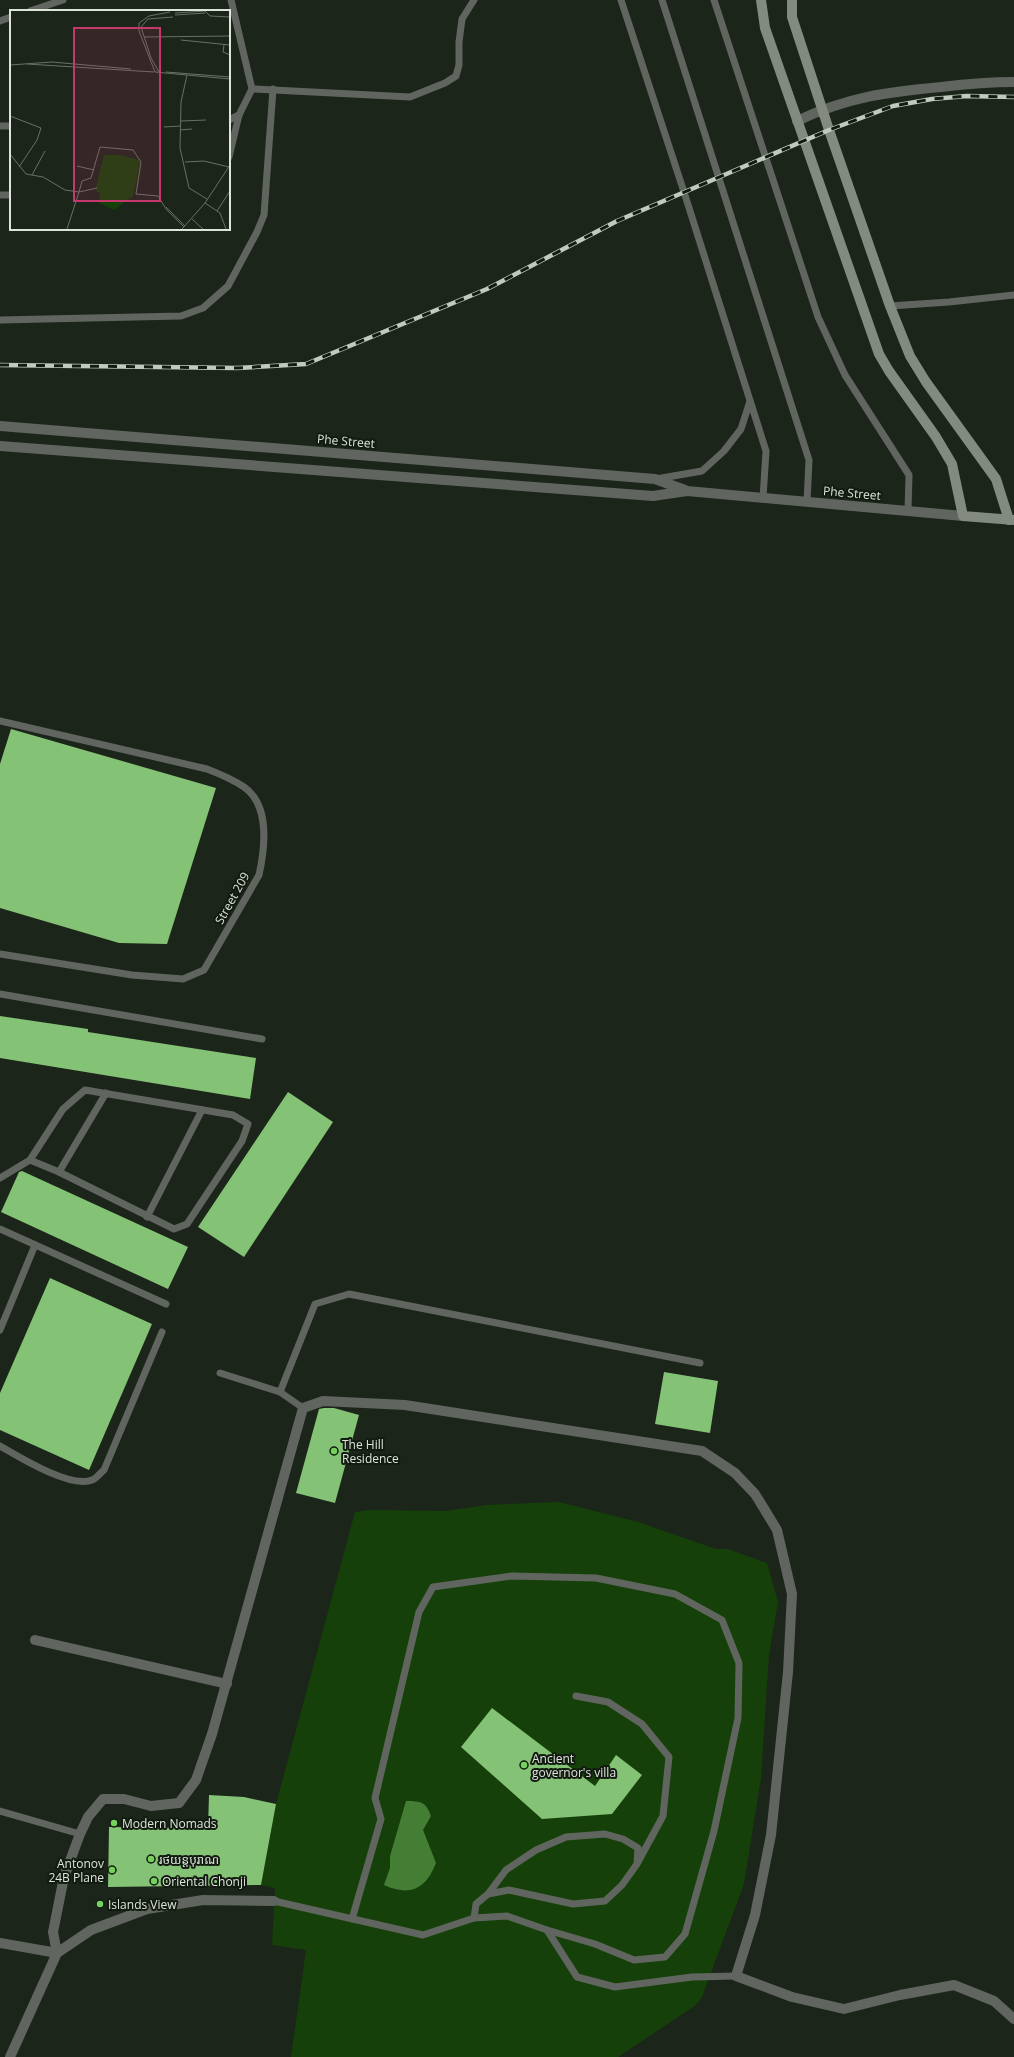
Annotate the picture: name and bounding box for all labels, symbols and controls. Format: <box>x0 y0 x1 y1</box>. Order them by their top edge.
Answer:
inset map <box>10 10 230 230</box>
street label: Phe Street <box>316 430 376 452</box>
street label: Phe Street <box>822 482 882 504</box>
street label: Street 209 <box>211 869 253 927</box>
place label: The Hill Residence <box>342 1436 399 1467</box>
marker: The Hill Residence <box>329 1446 339 1456</box>
place label: Ancient governor's villa <box>532 1750 616 1781</box>
marker: Ancient governor's villa <box>519 1760 529 1770</box>
place label: Modern Nomads <box>122 1815 217 1832</box>
marker: Modern Nomads <box>109 1818 119 1828</box>
place label: រថយន្តបុរាណ <box>159 1851 219 1868</box>
marker: រថយន្តបុរាណ <box>146 1854 156 1864</box>
place label: Antonov 24B Plane <box>48 1855 104 1886</box>
marker: Antonov 24B Plane <box>107 1865 117 1875</box>
place label: Oriental Chonji <box>162 1873 246 1890</box>
marker: Oriental Chonji <box>149 1876 159 1886</box>
place label: Islands View <box>108 1896 177 1913</box>
marker: Islands View <box>95 1899 105 1909</box>

